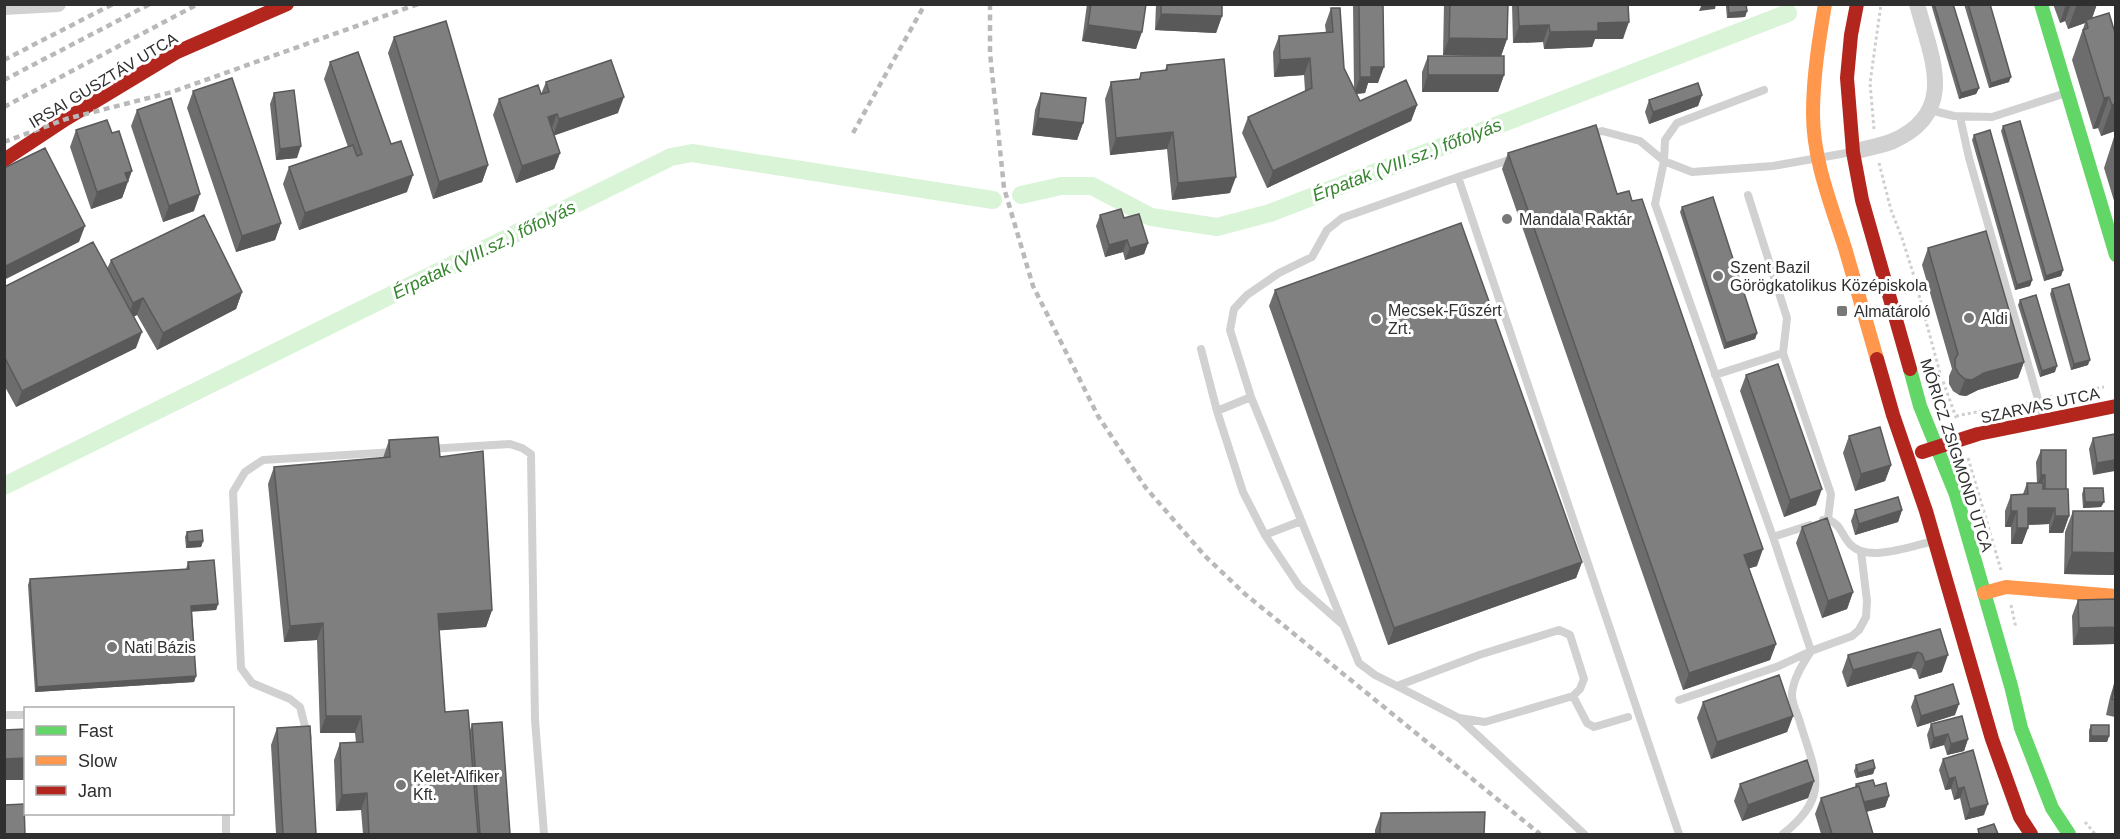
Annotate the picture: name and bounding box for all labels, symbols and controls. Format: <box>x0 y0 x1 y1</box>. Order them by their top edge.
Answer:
street label: IRSAI GUSZTÁV UTCA <box>26 28 181 131</box>
water label: Érpatak (VIII.sz.) főfolyás <box>1310 115 1504 205</box>
water label: Érpatak (VIII.sz.) főfolyás <box>389 197 579 303</box>
place label: Mandala Raktár <box>1519 211 1633 228</box>
marker: Mandala Raktár <box>1500 212 1514 226</box>
place label: Szent Bazil Görögkatolikus Középiskola <box>1730 259 1928 294</box>
marker: Szent Bazil Görögkatolikus Középiskola <box>1711 269 1725 283</box>
place label: Mecsek-Fűszért Zrt. <box>1388 302 1502 337</box>
place label: Almatároló <box>1854 303 1931 320</box>
marker: Almatároló <box>1835 304 1849 318</box>
place label: Aldi <box>1981 310 2008 327</box>
marker: Aldi <box>1962 311 1976 325</box>
marker: Mecsek-Fűszért Zrt. <box>1369 312 1383 326</box>
street label: MÓRICZ ZSIGMOND UTCA <box>1917 356 1997 554</box>
street label: SZARVAS UTCA <box>1979 385 2101 426</box>
place label: Nati Bázis <box>124 639 196 656</box>
marker: Nati Bázis <box>105 640 119 654</box>
legend <box>24 707 234 815</box>
text: Fast <box>78 721 113 741</box>
text: Slow <box>78 751 118 771</box>
place label: Kelet-Alfiker Kft. <box>413 768 500 803</box>
marker: Kelet-Alfiker Kft. <box>394 778 408 792</box>
text: Jam <box>78 781 112 801</box>

